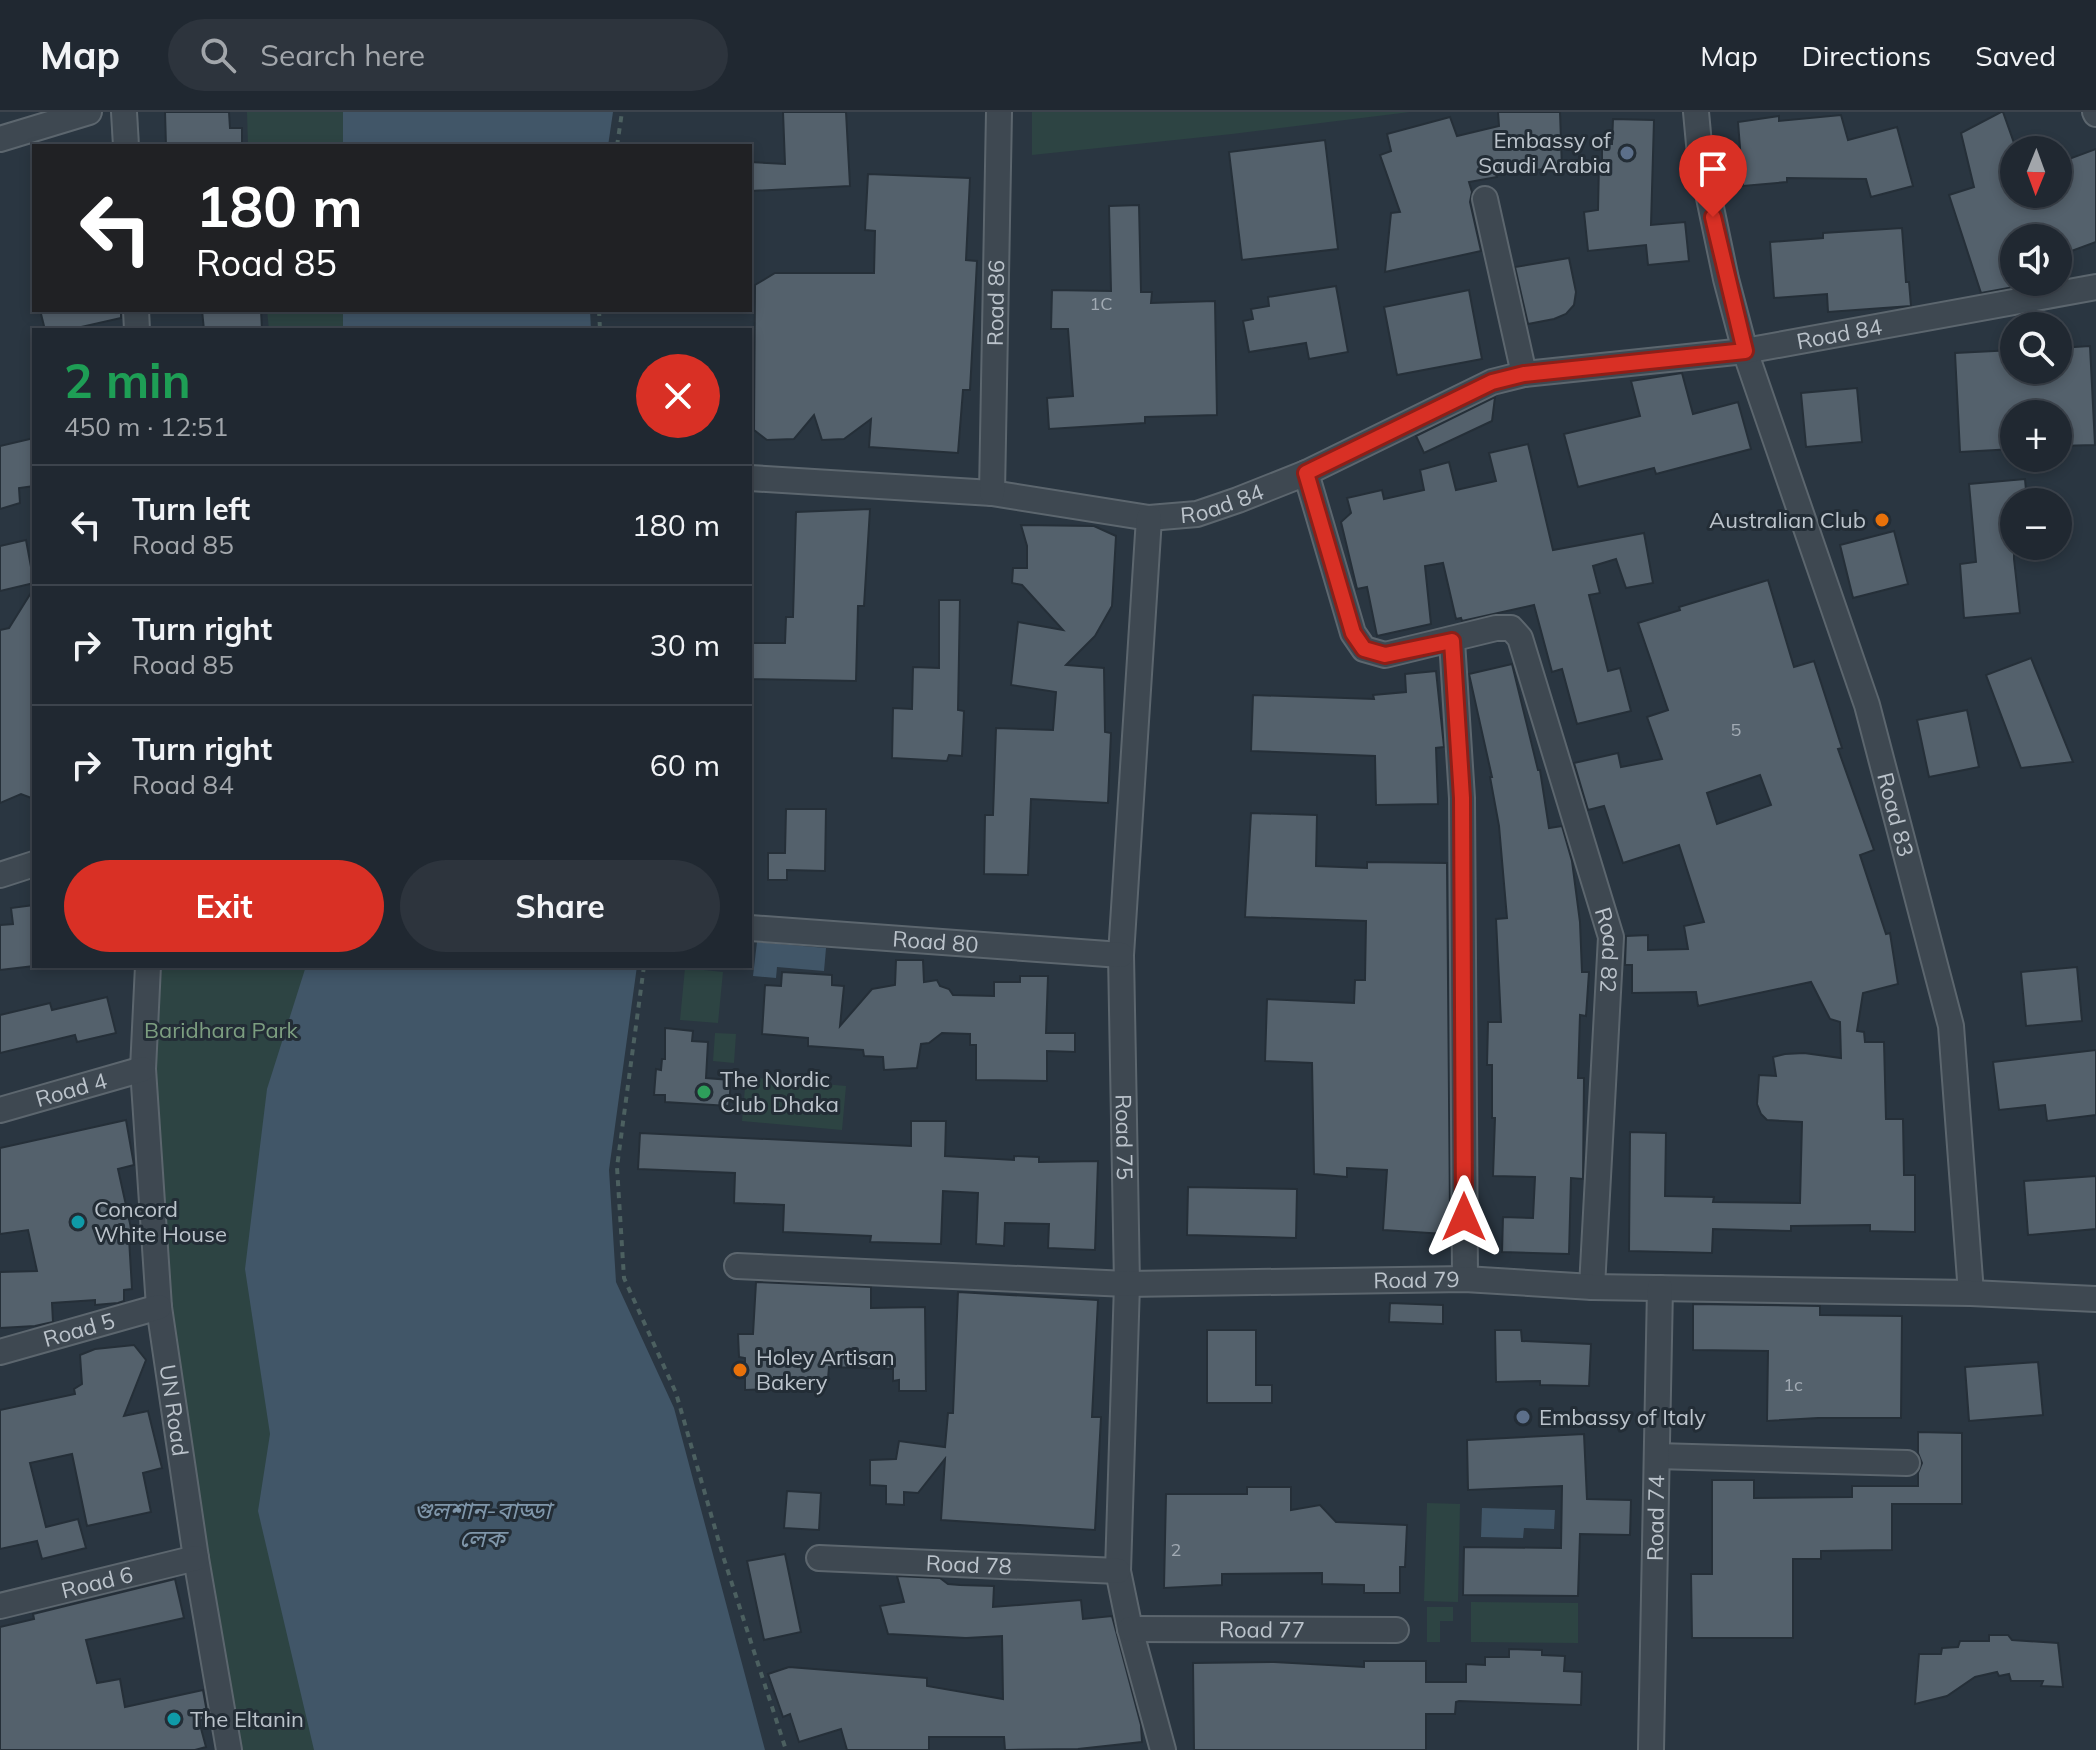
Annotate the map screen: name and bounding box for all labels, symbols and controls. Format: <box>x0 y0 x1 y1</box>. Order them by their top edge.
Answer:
search box <box>168 19 728 91</box>
text: Map <box>40 31 120 79</box>
icon: search <box>196 33 240 77</box>
text: Search here <box>260 36 425 74</box>
text: Map <box>1700 38 1758 73</box>
text: Directions <box>1802 38 1931 73</box>
text: Saved <box>1975 38 2056 73</box>
place label: Embassy of Saudi Arabia <box>1478 126 1612 179</box>
pin <box>1679 135 1747 217</box>
north arrow <box>2000 136 2072 208</box>
map controls <box>2000 136 2072 560</box>
marker: Embassy of Saudi Arabia <box>1618 144 1636 162</box>
icon: arrive <box>1691 147 1735 191</box>
text: 180 m <box>196 171 363 241</box>
icon: left <box>64 176 168 280</box>
button: sound <box>2000 224 2072 296</box>
text: Road 85 <box>196 240 337 285</box>
street label: Road 86 <box>981 260 1010 346</box>
house number: 1C <box>1089 292 1113 315</box>
street label: Road 84 <box>1794 312 1884 355</box>
button: search <box>2000 312 2072 384</box>
text: 2 min <box>64 350 191 410</box>
button: close <box>636 354 720 438</box>
button: + <box>2000 400 2072 472</box>
text: 450 m · 12:51 <box>64 410 228 443</box>
street label: Road 84 <box>1179 477 1267 529</box>
button: − <box>2000 488 2072 560</box>
text: Turn left <box>132 490 250 528</box>
icon: left <box>64 503 108 547</box>
text: 180 m <box>632 506 720 544</box>
place label: Australian Club <box>1709 506 1866 534</box>
marker: Australian Club <box>1873 511 1891 529</box>
text: Road 85 <box>132 528 234 561</box>
text: Turn right <box>132 610 272 648</box>
icon: right <box>64 623 108 667</box>
text: 30 m <box>650 626 720 664</box>
text: Road 85 <box>132 648 234 681</box>
house number: 5 <box>1731 718 1742 741</box>
text: Turn right <box>132 730 272 768</box>
icon: right <box>64 743 108 787</box>
text: 60 m <box>650 746 720 784</box>
text: Road 84 <box>132 768 234 801</box>
street label: Road 83 <box>1871 769 1920 860</box>
button: Exit <box>64 860 384 952</box>
button: Share <box>400 860 720 952</box>
street label: Road 82 <box>1589 904 1625 993</box>
street label: Road 80 <box>892 924 979 959</box>
park label: Baridhara Park <box>144 1016 299 1044</box>
place label: The Nordic Club Dhaka <box>720 1065 839 1118</box>
street label: Road 4 <box>32 1066 110 1113</box>
marker: The Nordic Club Dhaka <box>695 1083 713 1101</box>
street label: Road 75 <box>1110 1094 1139 1180</box>
position arrow <box>1422 1175 1506 1259</box>
place label: Concord White House <box>94 1195 227 1248</box>
marker: Concord White House <box>69 1213 87 1231</box>
street label: Road 79 <box>1373 1265 1460 1294</box>
street label: Road 5 <box>40 1306 118 1353</box>
place label: Holey Artisan Bakery <box>756 1343 895 1396</box>
marker: Holey Artisan Bakery <box>731 1361 749 1379</box>
street label: UN Road <box>154 1363 195 1458</box>
house number: 1c <box>1783 1373 1803 1396</box>
place label: Embassy of Italy <box>1539 1403 1706 1431</box>
marker: Embassy of Italy <box>1514 1408 1532 1426</box>
street label: Road 74 <box>1641 1475 1670 1561</box>
water label: গুলশান-বাড্ডা লেক <box>413 1495 555 1553</box>
house number: 2 <box>1171 1538 1181 1561</box>
street label: Road 78 <box>925 1549 1012 1580</box>
street label: Road 6 <box>58 1560 136 1604</box>
street label: Road 77 <box>1219 1615 1305 1644</box>
place label: The Eltanin <box>190 1705 304 1733</box>
marker: The Eltanin <box>165 1710 183 1728</box>

